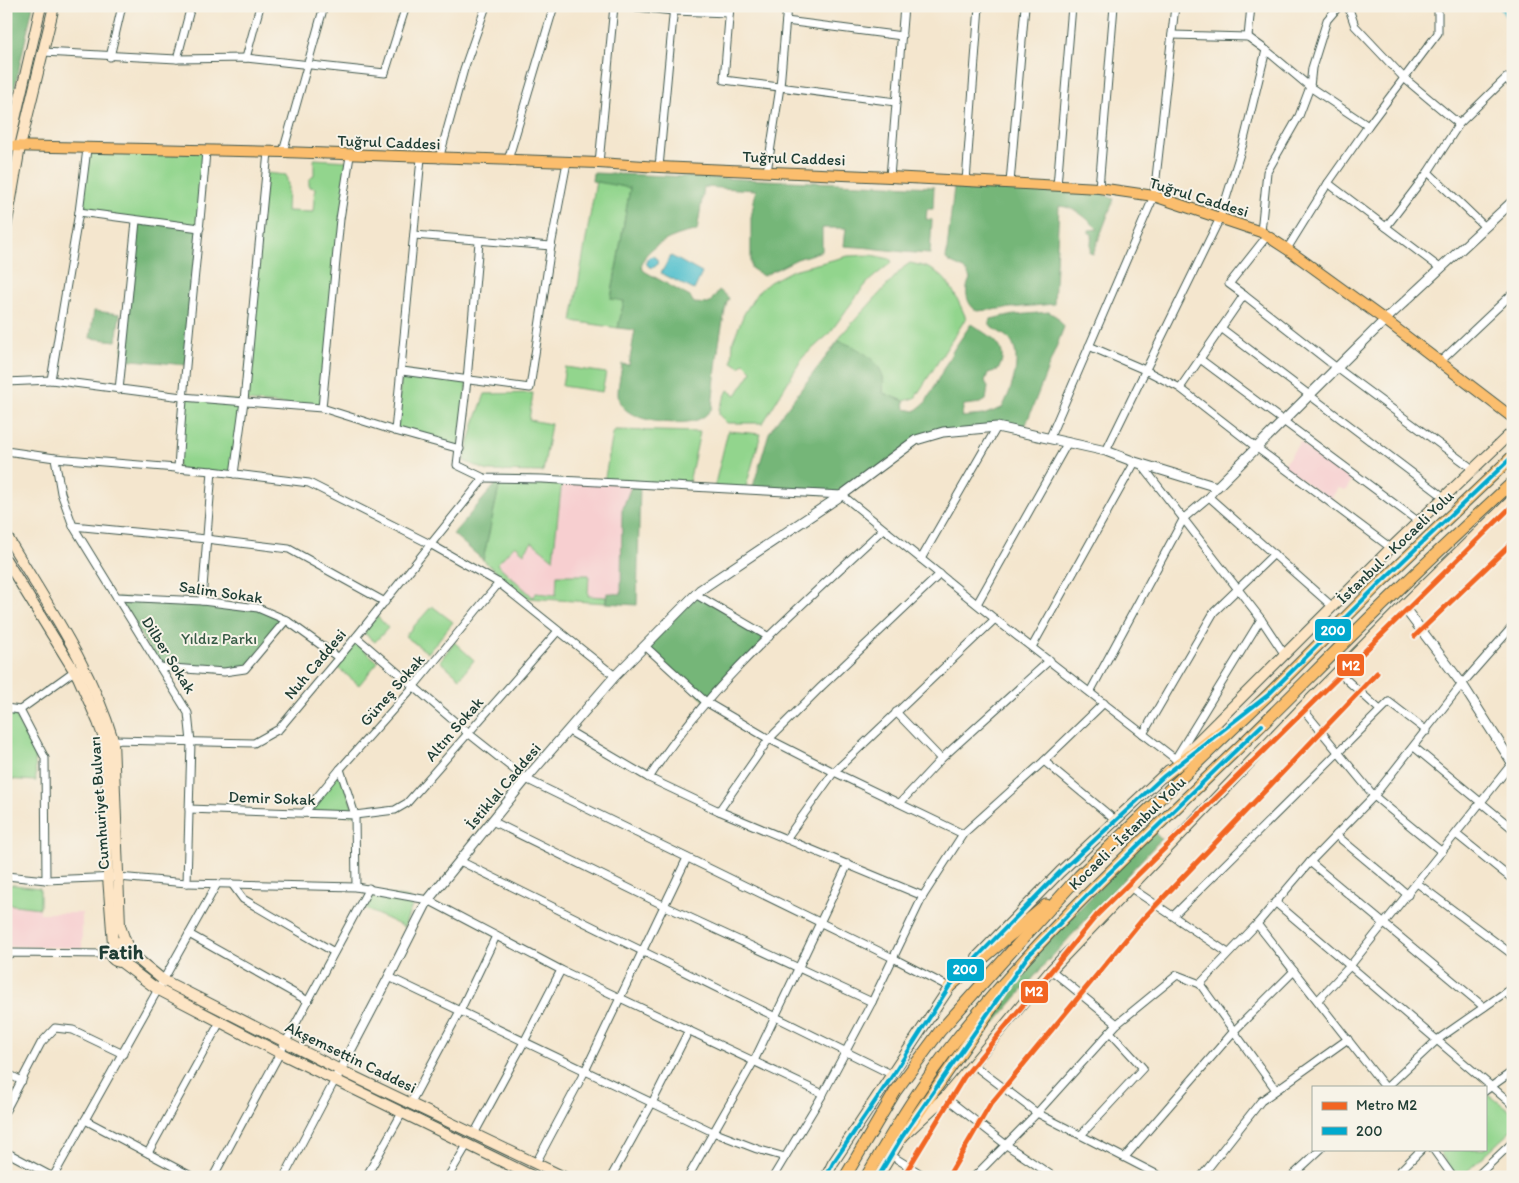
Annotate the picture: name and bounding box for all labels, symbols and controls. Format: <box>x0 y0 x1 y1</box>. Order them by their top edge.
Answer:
street label: Tuğrul Caddesi <box>337 131 441 153</box>
street label: Tuğrul Caddesi <box>742 147 846 169</box>
street label: Tuğrul Caddesi <box>1147 173 1251 221</box>
street label: İstanbul - Kocaeli Yolu <box>1333 486 1458 608</box>
street label: Salim Sokak <box>178 577 265 607</box>
street label: Dilber Sokak <box>138 613 200 697</box>
line badge: 200 <box>1314 618 1352 642</box>
text: 200 <box>1321 622 1346 639</box>
street label: Nuh Caddesi <box>280 625 350 703</box>
park label: Yıldız Parkı <box>181 629 257 648</box>
street label: Güneş Sokak <box>356 650 429 730</box>
line badge: M2 <box>1336 653 1365 677</box>
text: M2 <box>1342 657 1361 674</box>
street label: Altın Sokak <box>421 692 488 765</box>
street label: Cumhuriyet Bulvarı <box>85 736 113 870</box>
street label: İstiklal Caddesi <box>461 739 545 833</box>
street label: Kocaeli - İstanbul Yolu <box>1064 772 1190 894</box>
street label: Demir Sokak <box>228 787 317 809</box>
district label: Fatih <box>99 939 144 964</box>
line badge: 200 <box>946 958 985 982</box>
text: 200 <box>953 961 978 978</box>
line badge: M2 <box>1020 980 1049 1004</box>
text: M2 <box>1025 983 1044 1000</box>
street label: Akşemsettin Caddesi <box>282 1017 420 1097</box>
legend <box>1312 1086 1486 1150</box>
text: Metro M2 <box>1356 1096 1417 1114</box>
text: 200 <box>1356 1122 1382 1140</box>

